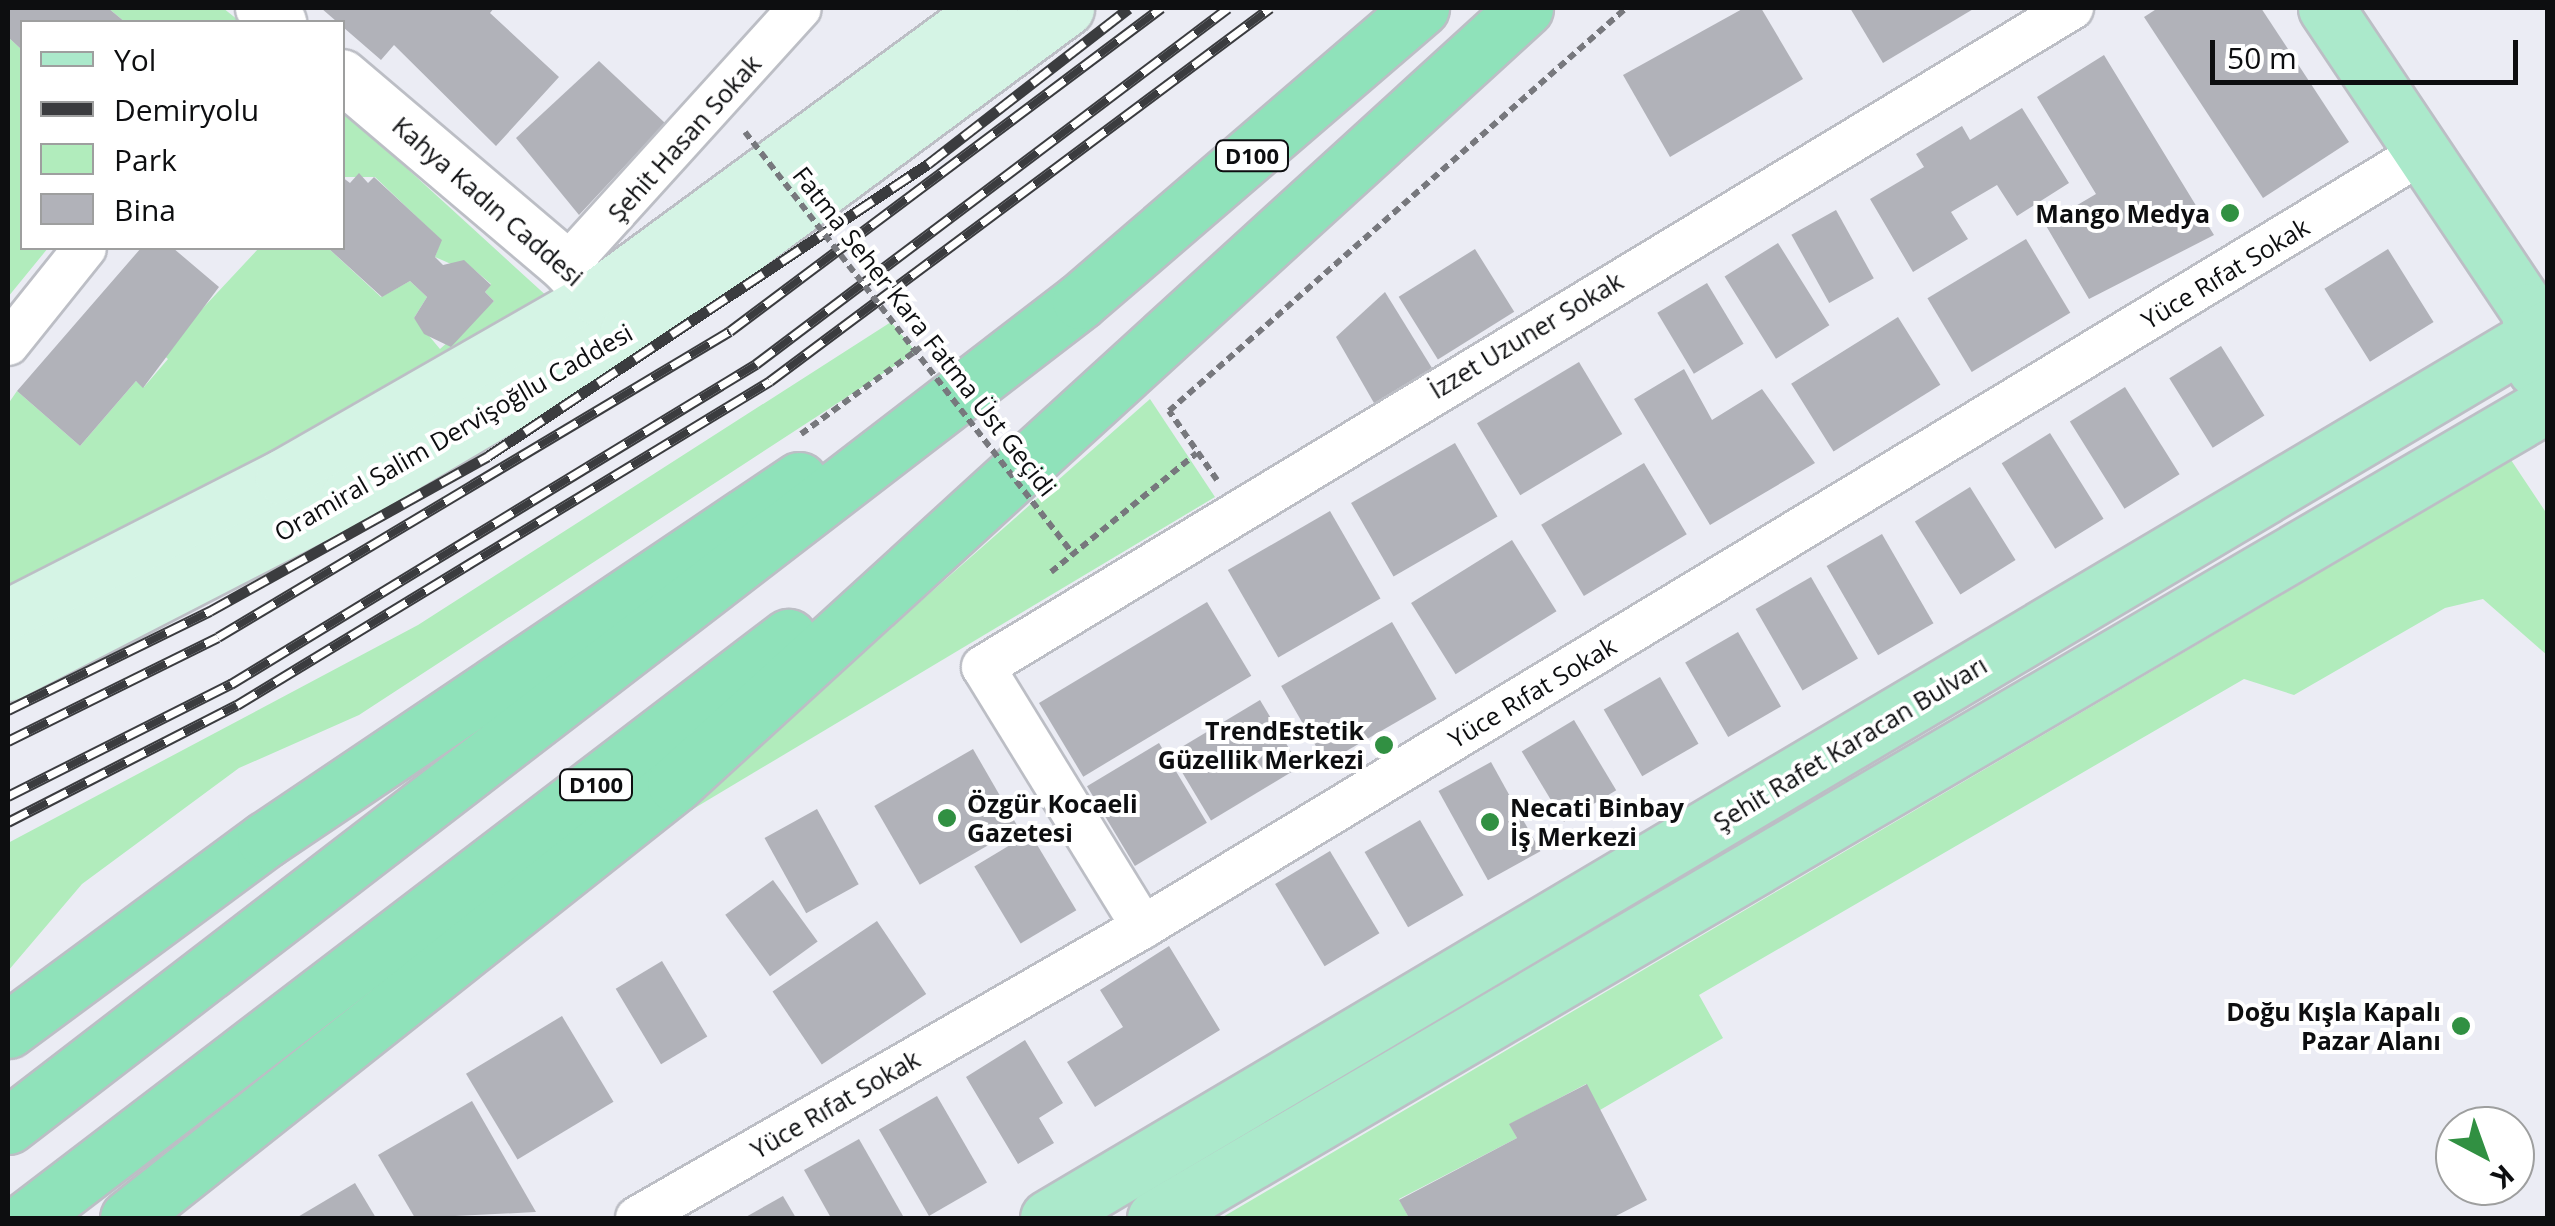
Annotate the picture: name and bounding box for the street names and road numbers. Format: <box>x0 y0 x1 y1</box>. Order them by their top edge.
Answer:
street label: Şehit Hasan Sokak <box>601 49 767 227</box>
street label: Kahya Kadın Caddesi <box>387 110 589 292</box>
road number: D100 <box>1214 139 1290 173</box>
street label: Fatma Seher Kara Fatma Üst Geçidi <box>787 160 1063 502</box>
street label: Yüce Rıfat Sokak <box>2136 211 2314 335</box>
street label: İzzet Uzuner Sokak <box>1424 265 1628 405</box>
street label: Oramiral Salim Dervişoğllu Caddesi <box>269 317 637 547</box>
street label: Yüce Rıfat Sokak <box>1443 630 1621 754</box>
street label: Şehit Rafet Karacan Bulvarı <box>1708 649 1992 837</box>
road number: D100 <box>558 768 634 802</box>
street label: Yüce Rıfat Sokak <box>745 1043 925 1165</box>

